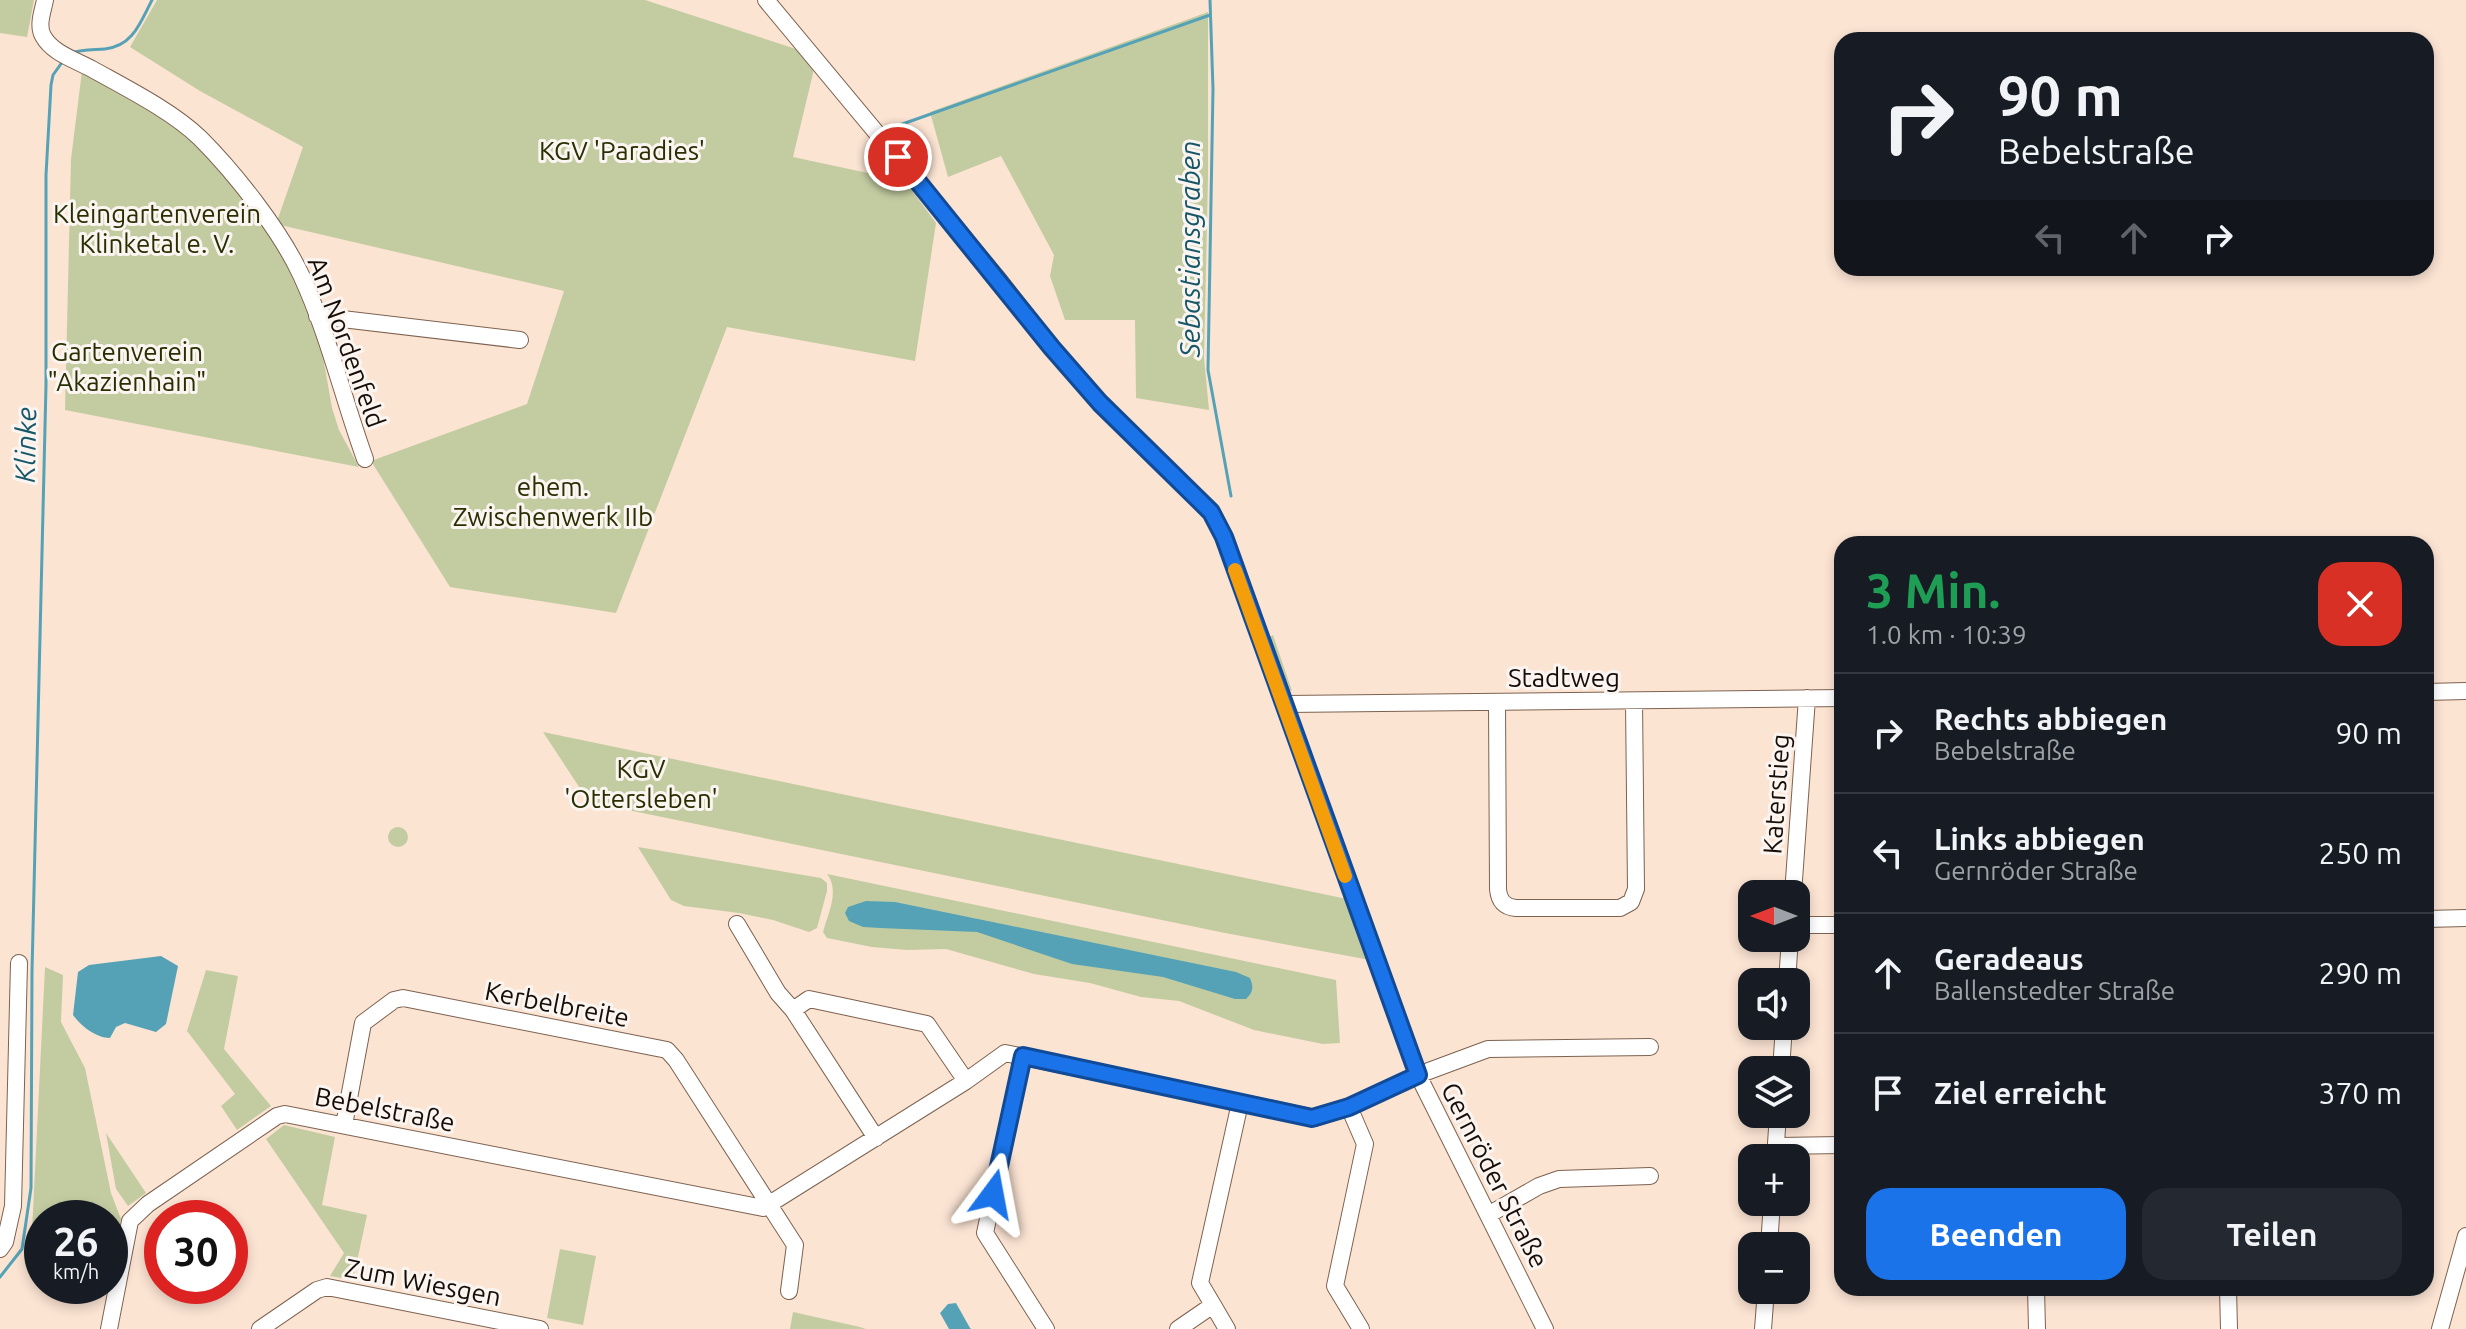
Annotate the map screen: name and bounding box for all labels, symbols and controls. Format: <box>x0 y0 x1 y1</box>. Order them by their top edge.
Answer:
icon: right <box>1866 64 1970 168</box>
text: 90 m <box>1998 64 2123 127</box>
pin <box>864 123 932 191</box>
text: Bebelstraße <box>1998 130 2195 171</box>
icon: arrive <box>876 135 920 179</box>
park label: KGV 'Paradies' <box>539 136 705 165</box>
water label: Sebastiansgraben <box>1174 141 1205 358</box>
park label: Kleingartenverein Klinketal e. V. <box>53 199 261 258</box>
icon: left <box>2028 216 2072 260</box>
icon: ahead <box>2112 216 2156 260</box>
icon: right <box>2196 216 2240 260</box>
street label: Am Nordenfeld <box>303 253 391 431</box>
park label: Gartenverein "Akazienhain" <box>48 337 206 396</box>
water label: Klinke <box>9 407 41 483</box>
park label: ehem. Zwischenwerk IIb <box>453 472 653 531</box>
button: close <box>2318 562 2402 646</box>
text: 3 Min. <box>1866 563 2000 617</box>
text: 1.0 km · 10:39 <box>1866 620 2027 649</box>
street label: Stadtweg <box>1508 663 1620 692</box>
text: Rechts abbiegen <box>1934 702 2167 736</box>
icon: right <box>1866 711 1910 755</box>
text: 90 m <box>2335 716 2402 750</box>
street label: Katerstieg <box>1757 733 1795 855</box>
text: Bebelstraße <box>1934 736 2076 765</box>
park label: KGV 'Ottersleben' <box>564 754 718 813</box>
text: Links abbiegen <box>1934 822 2145 856</box>
icon: left <box>1866 831 1910 875</box>
text: 250 m <box>2318 836 2402 870</box>
text: Gernröder Straße <box>1934 856 2138 885</box>
north arrow <box>1738 880 1810 952</box>
map controls <box>1738 880 1810 1304</box>
text: Geradeaus <box>1934 942 2084 976</box>
icon: ahead <box>1866 951 1910 995</box>
text: 290 m <box>2318 956 2402 990</box>
button: sound <box>1738 968 1810 1040</box>
street label: Kerbelbreite <box>482 976 632 1032</box>
text: Ballenstedter Straße <box>1934 976 2175 1005</box>
button: layers <box>1738 1056 1810 1128</box>
icon: arrive <box>1866 1071 1910 1115</box>
text: Ziel erreicht <box>1934 1076 2107 1110</box>
text: 370 m <box>2318 1076 2402 1110</box>
street label: Gernröder Straße <box>1436 1078 1554 1272</box>
street label: Bebelstraße <box>313 1081 457 1137</box>
button: + <box>1738 1144 1810 1216</box>
position arrow <box>951 1152 1035 1236</box>
button: Beenden <box>1866 1188 2126 1280</box>
button: Teilen <box>2142 1188 2402 1280</box>
speed limit sign: 30 <box>144 1200 248 1304</box>
text: 26 <box>53 1219 99 1264</box>
button: − <box>1738 1232 1810 1304</box>
street label: Zum Wiesgen <box>342 1253 504 1311</box>
text: km/h <box>53 1260 99 1283</box>

